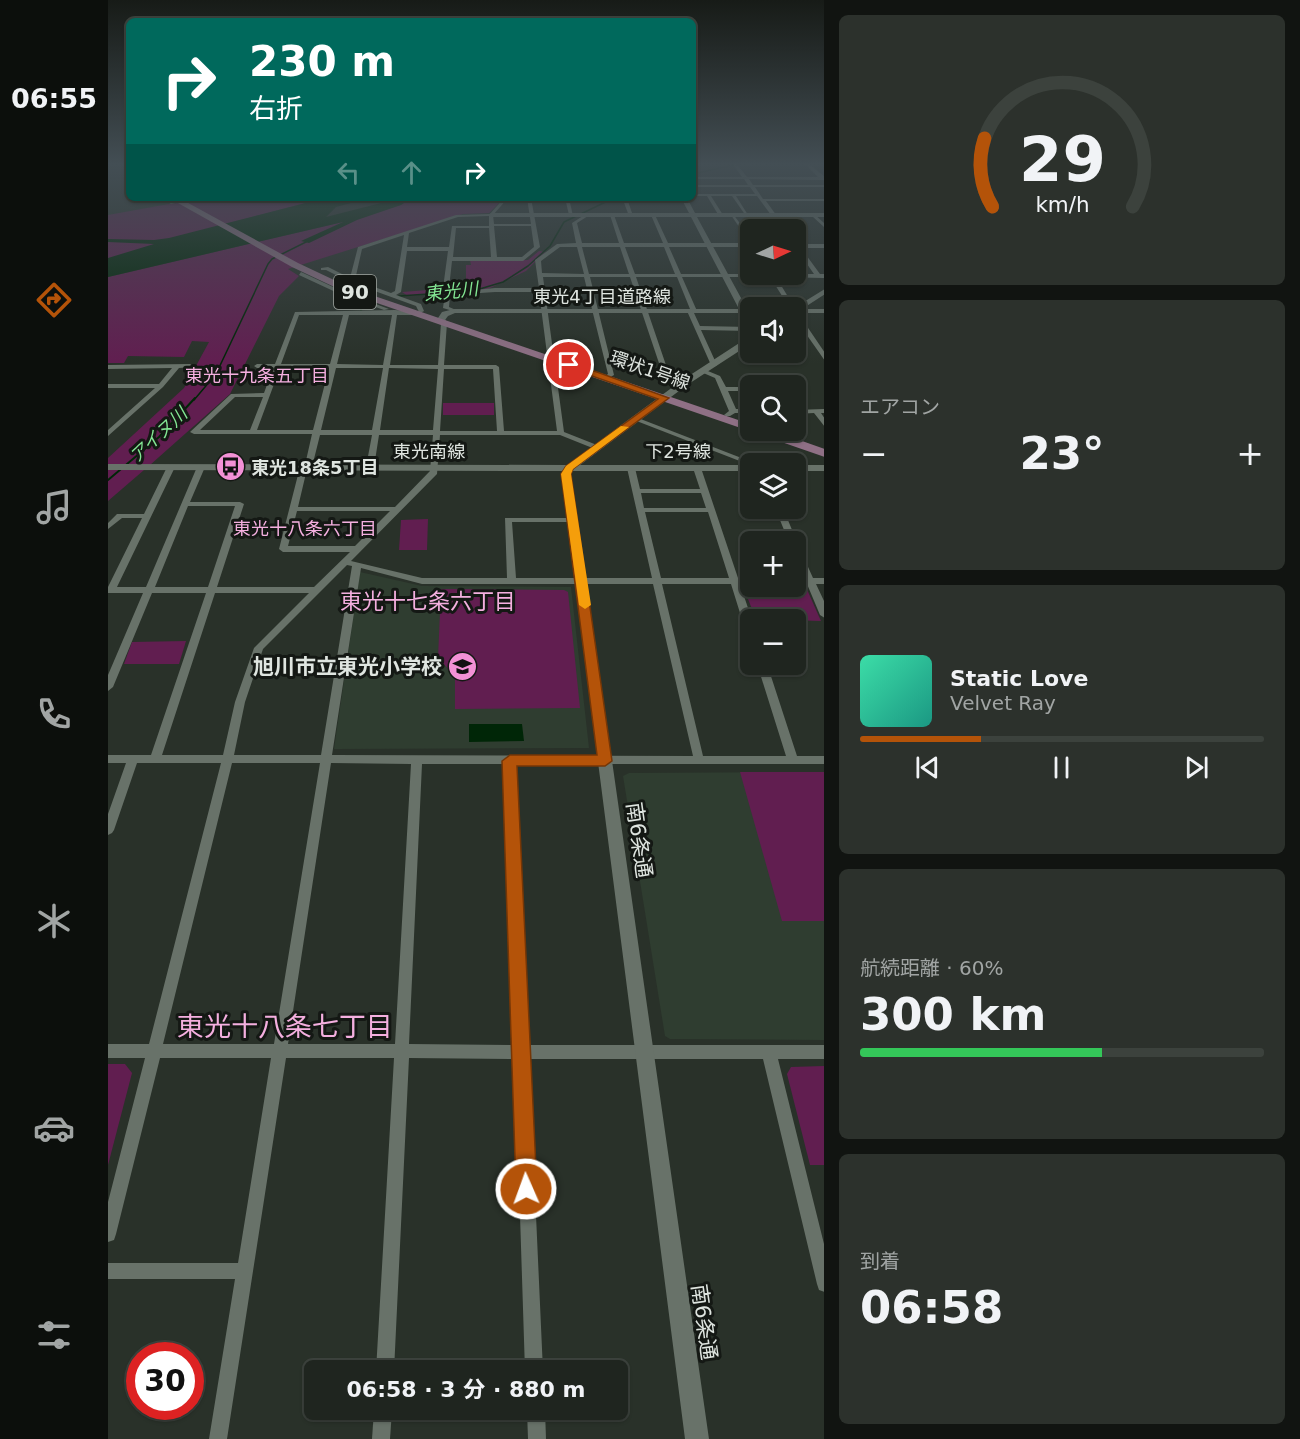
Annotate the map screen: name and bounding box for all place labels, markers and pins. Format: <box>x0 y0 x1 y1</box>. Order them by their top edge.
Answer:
pin <box>543 339 594 390</box>
bus stop icon: 東光18条5丁目 <box>214 451 246 483</box>
place label: 東光18条5丁目 <box>251 457 379 478</box>
school or university icon: 旭川市立東光小学校 <box>447 651 479 683</box>
place label: 旭川市立東光小学校 <box>253 655 442 679</box>

